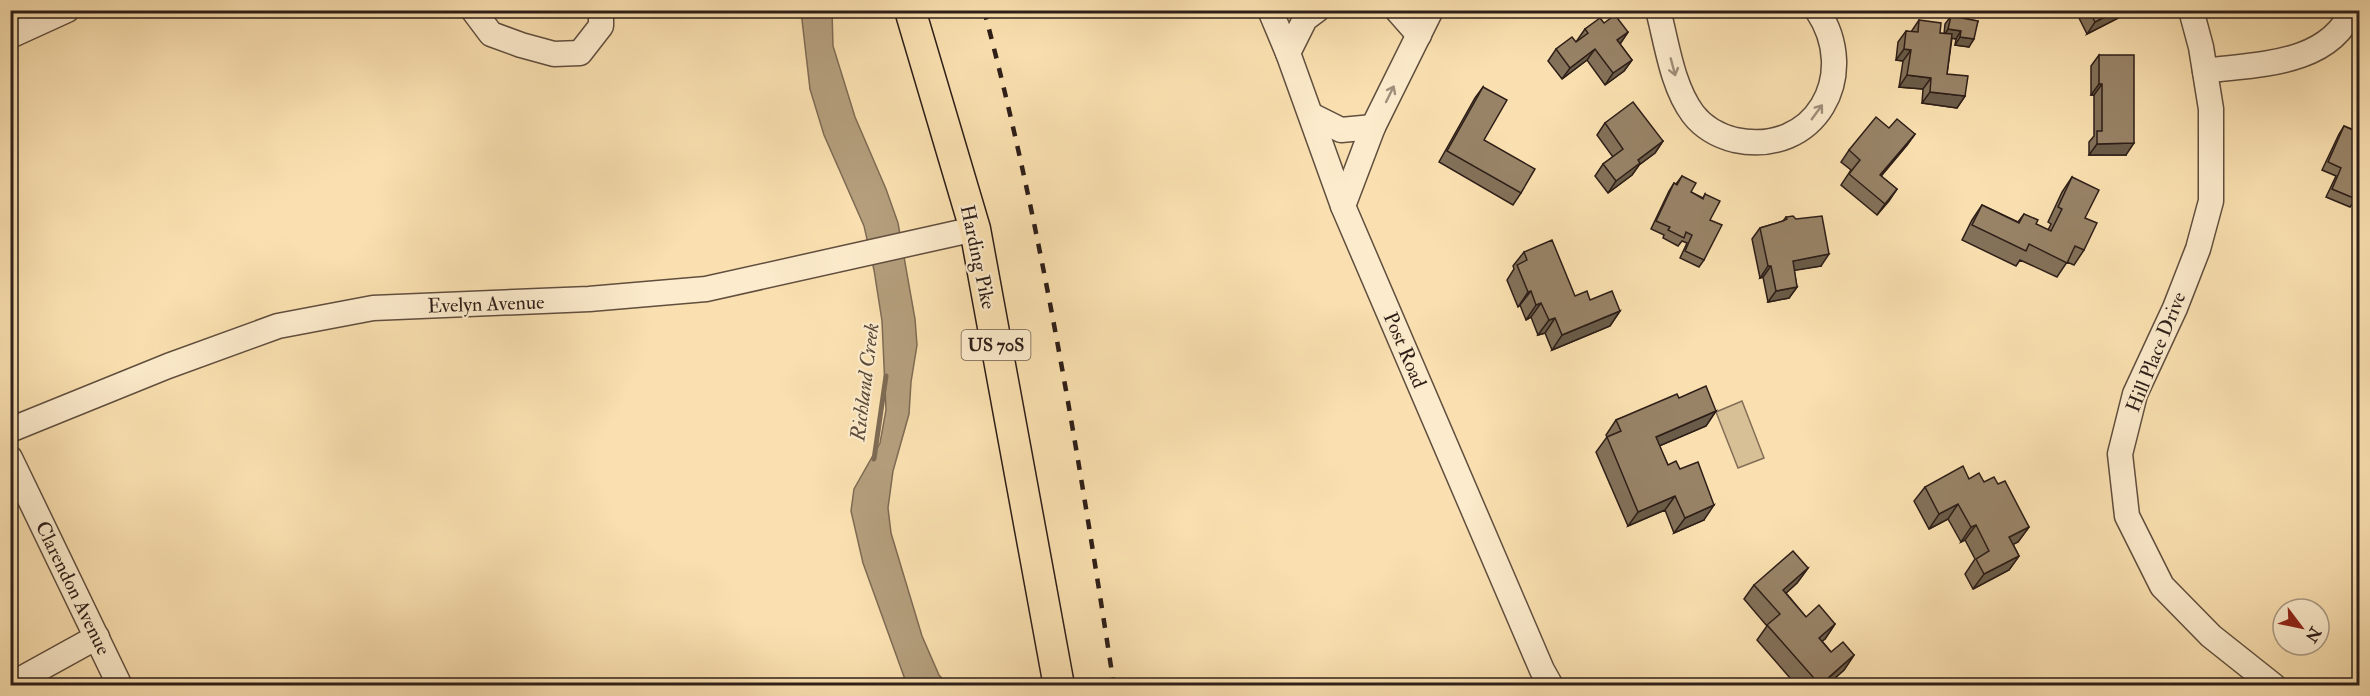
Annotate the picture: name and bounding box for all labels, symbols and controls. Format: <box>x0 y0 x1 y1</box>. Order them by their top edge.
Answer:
one-way arrow <box>1668 57 1679 76</box>
one-way arrow <box>1384 85 1396 103</box>
one-way arrow <box>1811 104 1823 120</box>
street label: Harding Pike <box>955 203 1001 311</box>
street label: Hill Place Drive <box>2120 288 2192 416</box>
street label: Evelyn Avenue <box>427 289 545 319</box>
street label: Post Road <box>1378 308 1432 392</box>
water label: Richland Creek <box>844 321 886 444</box>
road number: US 70S <box>962 330 1030 360</box>
street label: Clarendon Avenue <box>30 517 116 659</box>
north arrow <box>2271 597 2331 657</box>
text: N <box>2300 622 2326 646</box>

